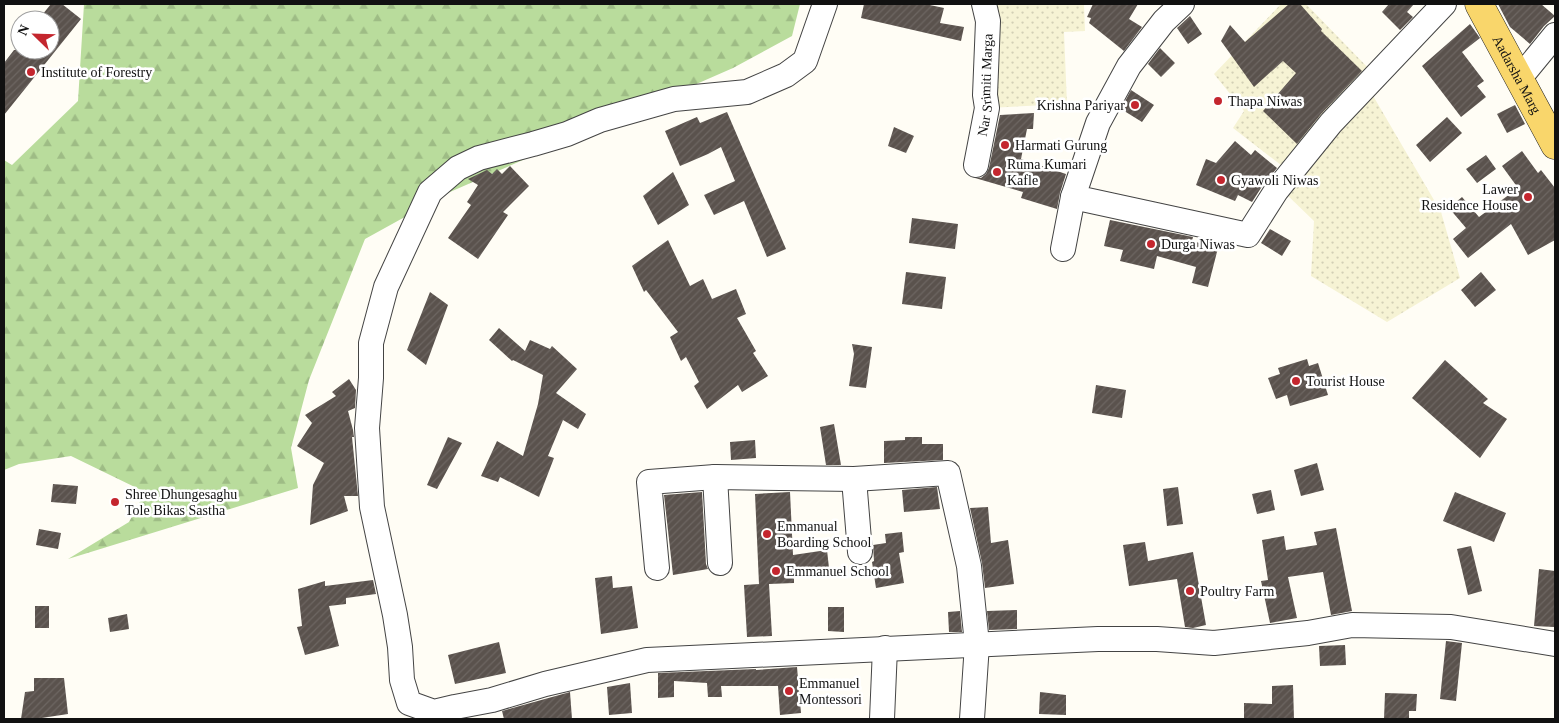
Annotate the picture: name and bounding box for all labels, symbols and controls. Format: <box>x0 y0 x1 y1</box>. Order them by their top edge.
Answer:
north arrow <box>10 10 60 60</box>
text: N <box>15 23 32 38</box>
street label: Nar Srimiti Marga <box>974 33 995 138</box>
street label: Aadarsha Marg <box>1490 33 1544 116</box>
place label: Institute of Forestry <box>41 65 152 80</box>
marker: Institute of Forestry <box>25 66 37 78</box>
place label: Thapa Niwas <box>1228 94 1302 109</box>
marker: Thapa Niwas <box>1212 95 1224 107</box>
place label: Krishna Pariyar <box>1037 98 1125 113</box>
marker: Krishna Pariyar <box>1129 99 1141 111</box>
place label: Harmati Gurung <box>1015 138 1107 153</box>
marker: Harmati Gurung <box>999 139 1011 151</box>
place label: Ruma Kumari Kafle <box>1007 157 1087 188</box>
marker: Ruma Kumari Kafle <box>991 166 1003 178</box>
place label: Gyawoli Niwas <box>1231 173 1319 188</box>
marker: Gyawoli Niwas <box>1215 174 1227 186</box>
place label: Lawer Residence House <box>1421 182 1518 213</box>
marker: Lawer Residence House <box>1522 191 1534 203</box>
place label: Durga Niwas <box>1161 237 1235 252</box>
marker: Durga Niwas <box>1145 238 1157 250</box>
place label: Tourist House <box>1306 374 1385 389</box>
marker: Tourist House <box>1290 375 1302 387</box>
place label: Shree Dhungesaghu Tole Bikas Sastha <box>125 487 237 518</box>
marker: Shree Dhungesaghu Tole Bikas Sastha <box>109 496 121 508</box>
place label: Emmanual Boarding School <box>777 519 872 550</box>
marker: Emmanual Boarding School <box>761 528 773 540</box>
place label: Emmanuel School <box>786 564 889 579</box>
marker: Emmanuel School <box>770 565 782 577</box>
place label: Poultry Farm <box>1200 584 1274 599</box>
marker: Poultry Farm <box>1184 585 1196 597</box>
place label: Emmanuel Montessori <box>799 676 862 707</box>
marker: Emmanuel Montessori <box>783 685 795 697</box>

